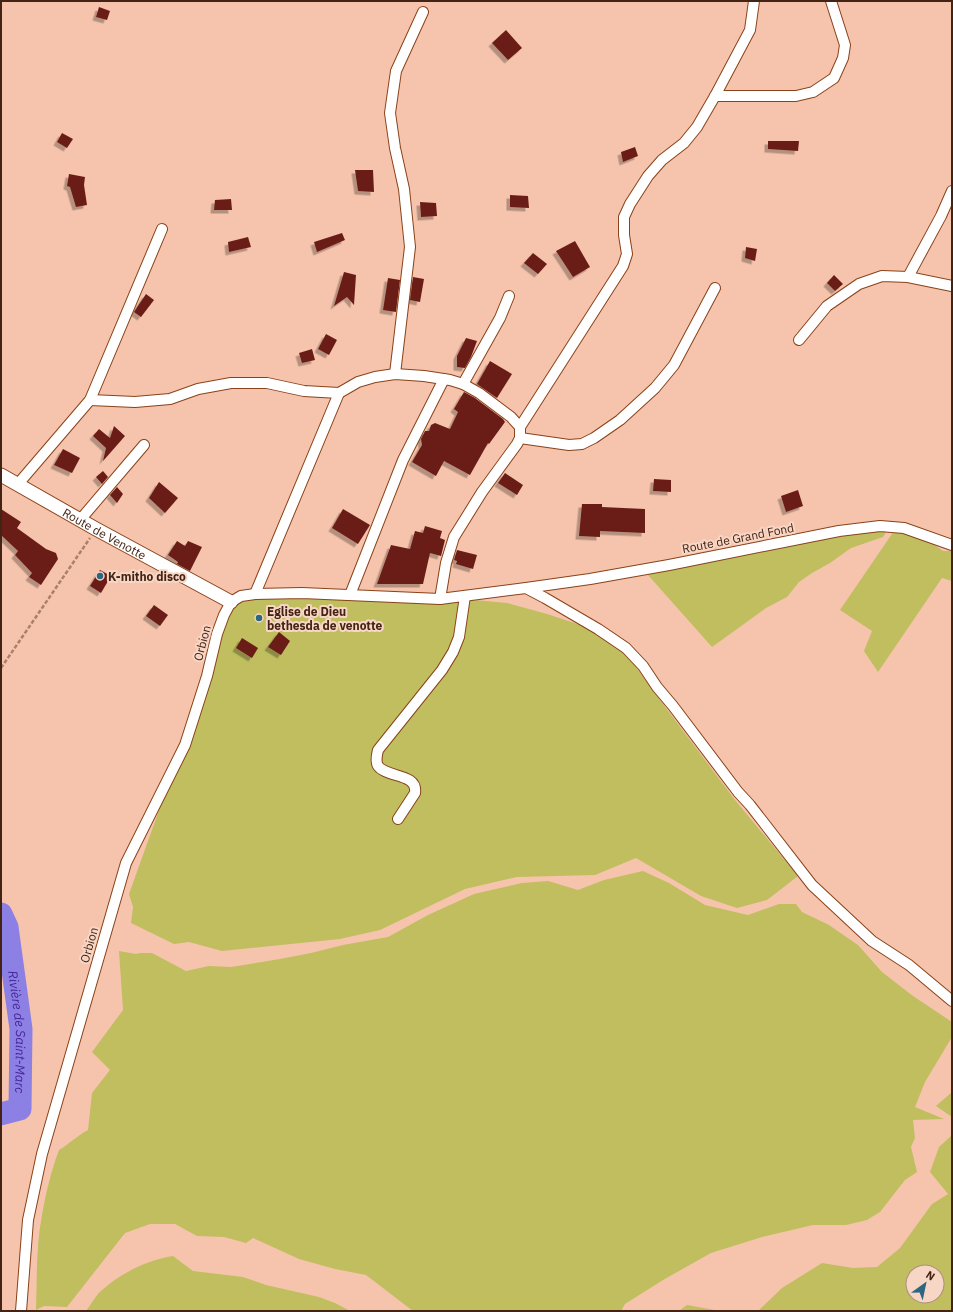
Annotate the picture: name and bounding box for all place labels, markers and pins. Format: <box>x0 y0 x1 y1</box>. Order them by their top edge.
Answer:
place label: K-mitho disco <box>108 569 186 584</box>
marker: K-mitho disco <box>95 571 105 581</box>
place label: Eglise de Dieu bethesda de venotte <box>267 604 382 633</box>
marker: Eglise de Dieu bethesda de venotte <box>254 613 264 623</box>

